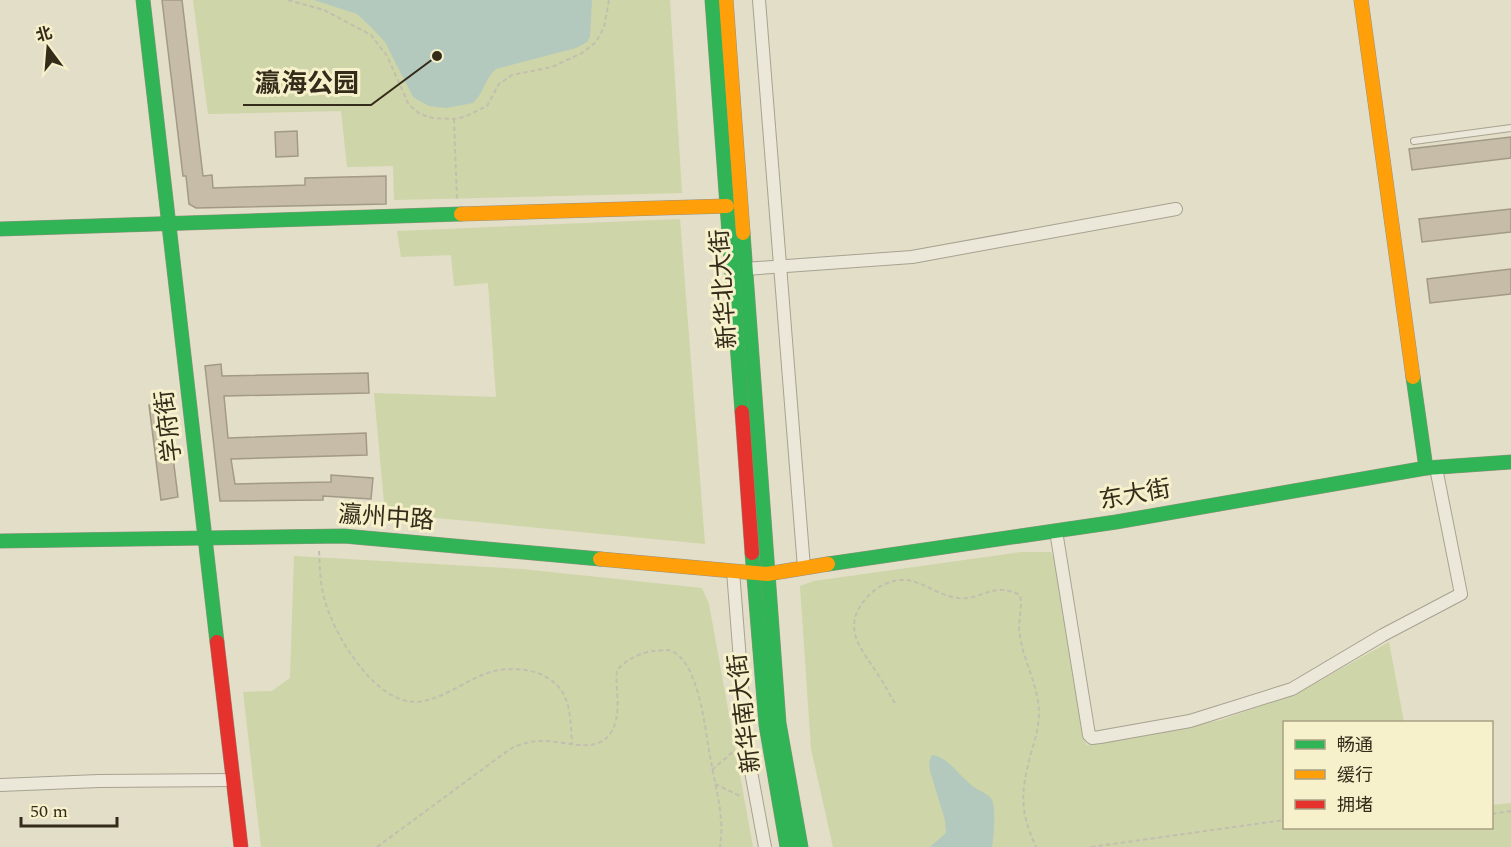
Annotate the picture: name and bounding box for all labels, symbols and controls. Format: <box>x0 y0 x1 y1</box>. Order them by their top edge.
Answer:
north arrow <box>18 18 78 78</box>
text: 北 <box>33 21 55 48</box>
callout: 瀛海公园 <box>243 61 371 105</box>
text: 瀛海公园 <box>255 64 359 104</box>
street label: 新华北大街 <box>702 228 746 350</box>
street label: 学府街 <box>147 388 191 464</box>
street label: 东大街 <box>1096 471 1174 519</box>
street label: 瀛州中路 <box>337 497 435 539</box>
street label: 新华南大街 <box>720 651 770 775</box>
legend <box>1283 721 1493 829</box>
text: 畅通 <box>1337 732 1373 759</box>
text: 缓行 <box>1337 762 1373 789</box>
scale bar <box>21 790 117 828</box>
text: 拥堵 <box>1337 792 1373 819</box>
text: 50 m <box>30 798 68 825</box>

